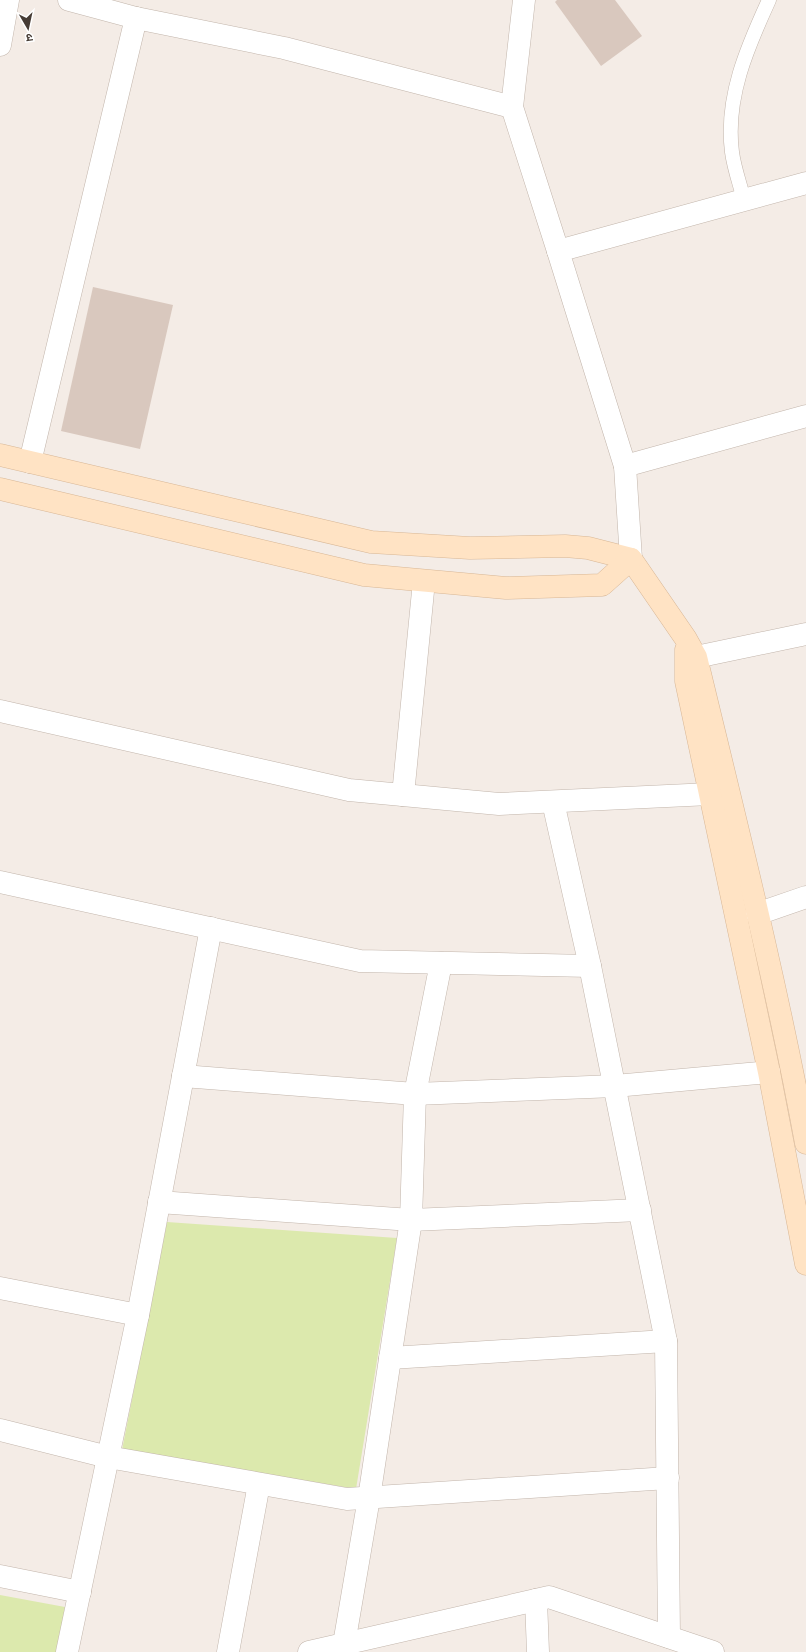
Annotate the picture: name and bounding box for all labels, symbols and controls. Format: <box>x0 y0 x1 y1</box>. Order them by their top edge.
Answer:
north arrow <box>8 8 48 48</box>
text: उ <box>25 29 34 46</box>

